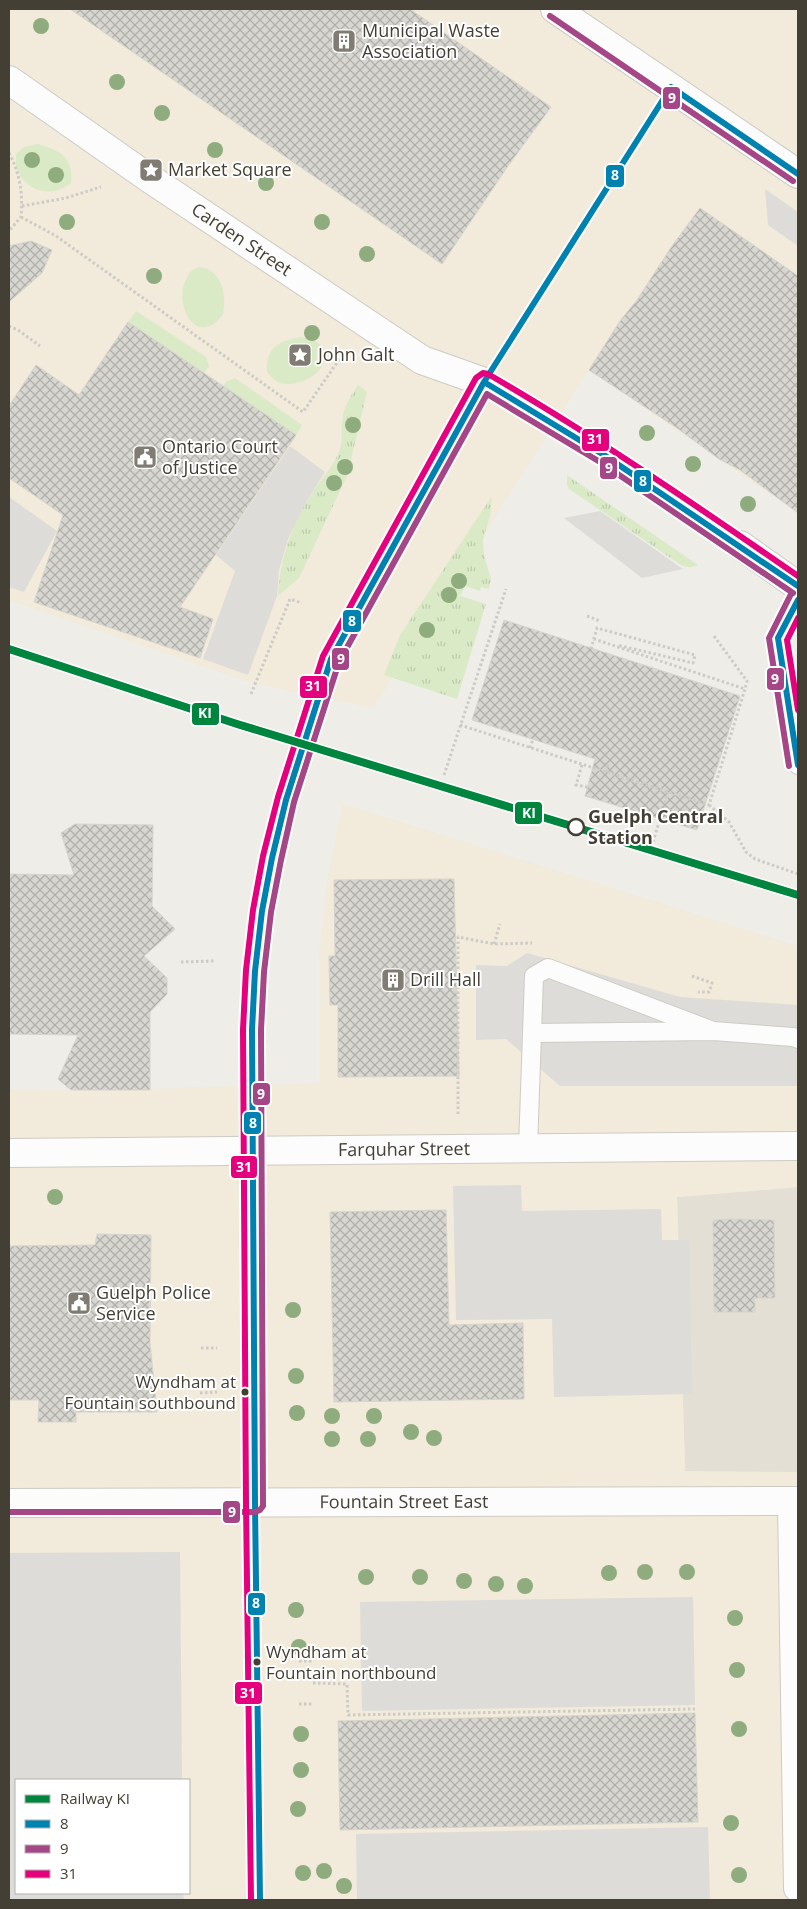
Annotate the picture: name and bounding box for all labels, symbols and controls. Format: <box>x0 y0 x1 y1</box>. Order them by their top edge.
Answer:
place label: Municipal Waste Association <box>362 18 500 63</box>
building icon: Municipal Waste Association <box>331 28 357 54</box>
line badge: 9 <box>662 86 681 110</box>
text: 9 <box>668 88 676 107</box>
place icon: Market Square <box>138 157 164 183</box>
place label: Market Square <box>168 157 292 181</box>
line badge: 8 <box>605 164 625 188</box>
text: 8 <box>611 165 619 184</box>
street label: Carden Street <box>187 197 297 281</box>
place icon: John Galt <box>287 342 313 368</box>
place label: John Galt <box>316 342 394 366</box>
line badge: 31 <box>581 428 610 452</box>
text: 31 <box>587 429 603 448</box>
place label: Ontario Court of Justice <box>162 434 278 479</box>
public building icon: Ontario Court of Justice <box>132 444 158 470</box>
line badge: 9 <box>599 456 618 480</box>
text: 9 <box>605 458 613 477</box>
line badge: 8 <box>633 469 652 493</box>
text: 8 <box>639 471 647 490</box>
line badge: 8 <box>342 609 362 633</box>
text: 8 <box>348 611 356 630</box>
line badge: 9 <box>331 647 350 671</box>
text: 9 <box>337 649 345 668</box>
line badge: 9 <box>766 667 785 691</box>
text: 9 <box>771 669 779 688</box>
line badge: 31 <box>299 675 328 699</box>
text: 31 <box>305 676 321 695</box>
line badge: KI <box>191 702 220 726</box>
text: KI <box>198 703 212 722</box>
line badge: KI <box>514 801 543 825</box>
text: KI <box>522 803 536 822</box>
place label: Guelph Central Station <box>588 804 723 849</box>
marker: Guelph Central Station <box>567 818 585 836</box>
building icon: Drill Hall <box>380 967 406 993</box>
place label: Drill Hall <box>410 967 481 991</box>
line badge: 9 <box>252 1082 271 1106</box>
text: 9 <box>257 1084 265 1103</box>
line badge: 8 <box>243 1111 262 1135</box>
text: 8 <box>249 1113 257 1132</box>
street label: Farquhar Street <box>338 1136 470 1161</box>
line badge: 31 <box>230 1155 258 1179</box>
text: 31 <box>236 1157 252 1176</box>
place label: Guelph Police Service <box>96 1280 211 1325</box>
public building icon: Guelph Police Service <box>66 1290 92 1316</box>
place label: Wyndham at Fountain southbound <box>64 1370 236 1414</box>
marker: Wyndham at Fountain southbound <box>240 1387 250 1397</box>
street label: Fountain Street East <box>319 1489 489 1513</box>
line badge: 9 <box>222 1500 241 1524</box>
text: 9 <box>228 1502 236 1521</box>
line badge: 8 <box>247 1592 266 1616</box>
text: 8 <box>252 1593 260 1612</box>
place label: Wyndham at Fountain northbound <box>266 1640 436 1684</box>
marker: Wyndham at Fountain northbound <box>252 1657 262 1667</box>
line badge: 31 <box>234 1681 263 1705</box>
text: 31 <box>240 1683 256 1702</box>
legend <box>15 1779 190 1894</box>
text: Railway KI <box>60 1788 130 1808</box>
text: 8 <box>60 1813 69 1833</box>
text: 9 <box>60 1838 69 1858</box>
text: 31 <box>60 1863 77 1883</box>

